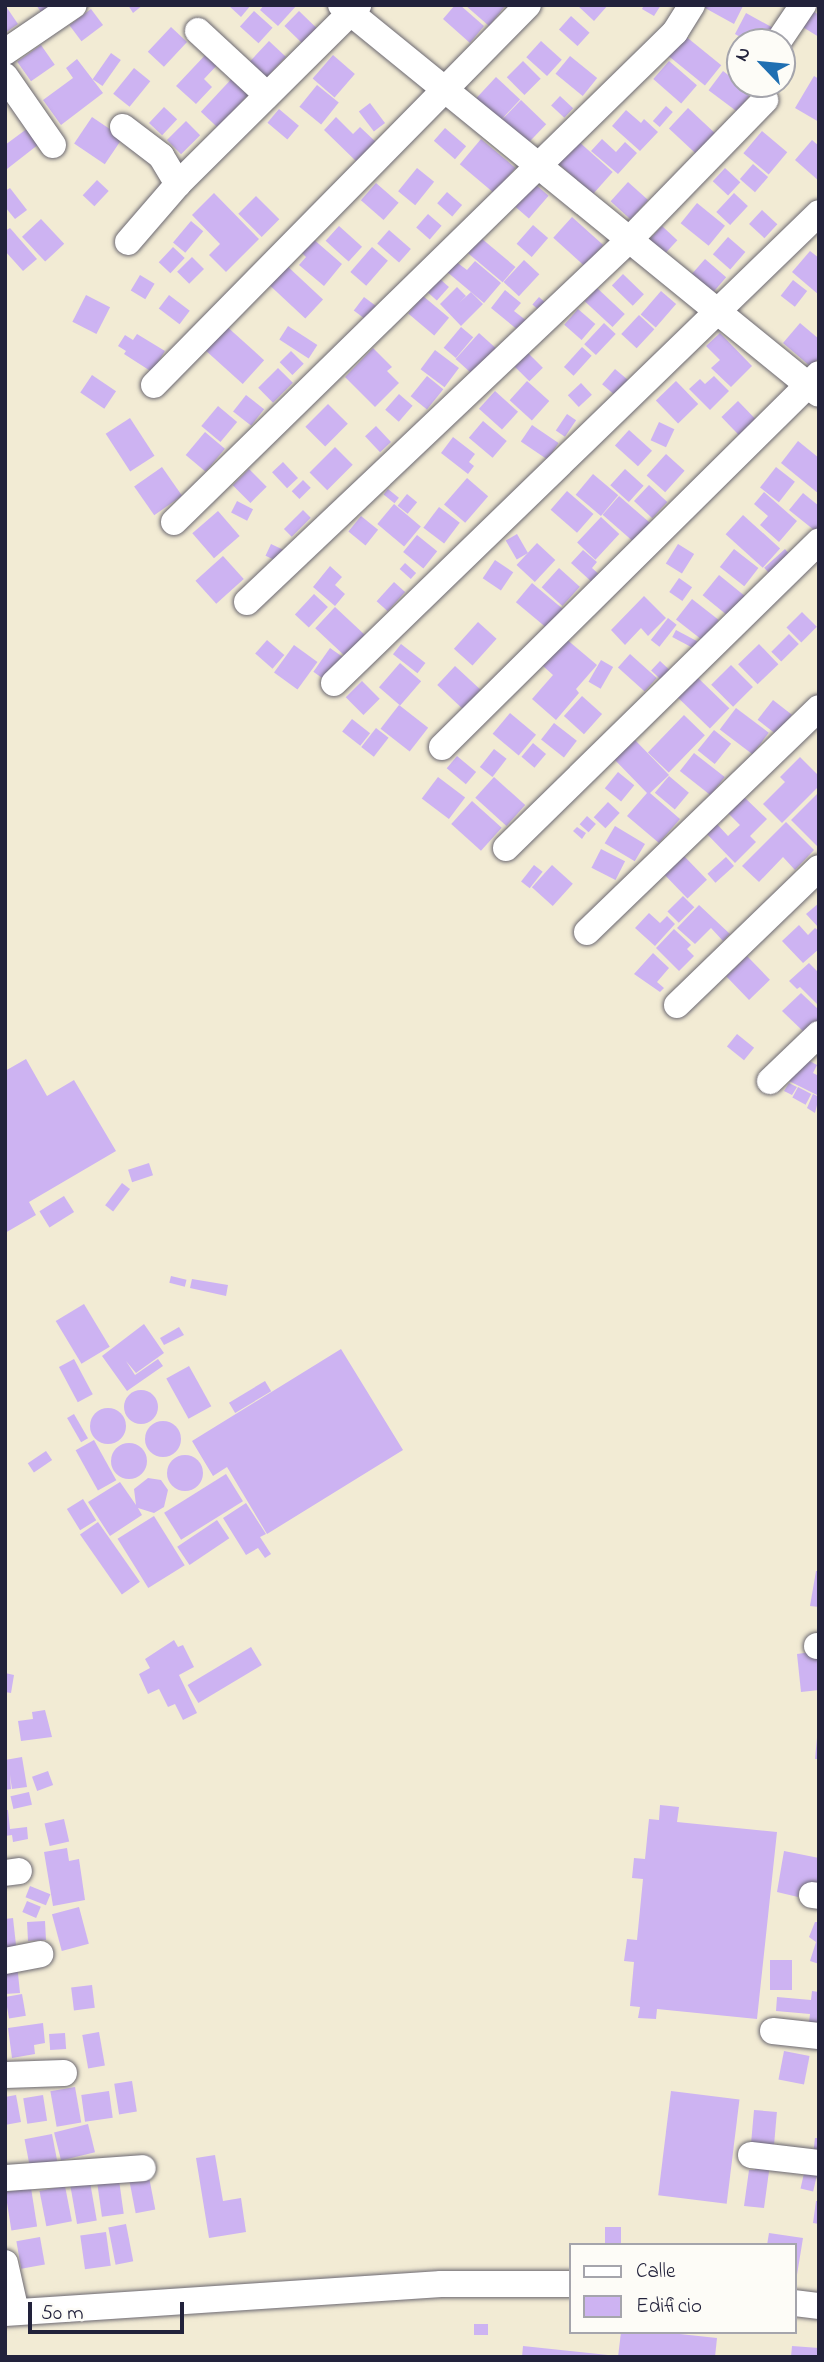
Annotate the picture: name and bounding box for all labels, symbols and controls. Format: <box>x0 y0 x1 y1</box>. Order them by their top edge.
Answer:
north arrow <box>726 28 796 98</box>
text: N <box>729 43 758 66</box>
legend <box>568 2243 796 2334</box>
text: Calle <box>636 2257 675 2287</box>
scale bar <box>32 2288 187 2332</box>
text: Edificio <box>636 2292 702 2322</box>
text: 50 m <box>41 2299 84 2329</box>

